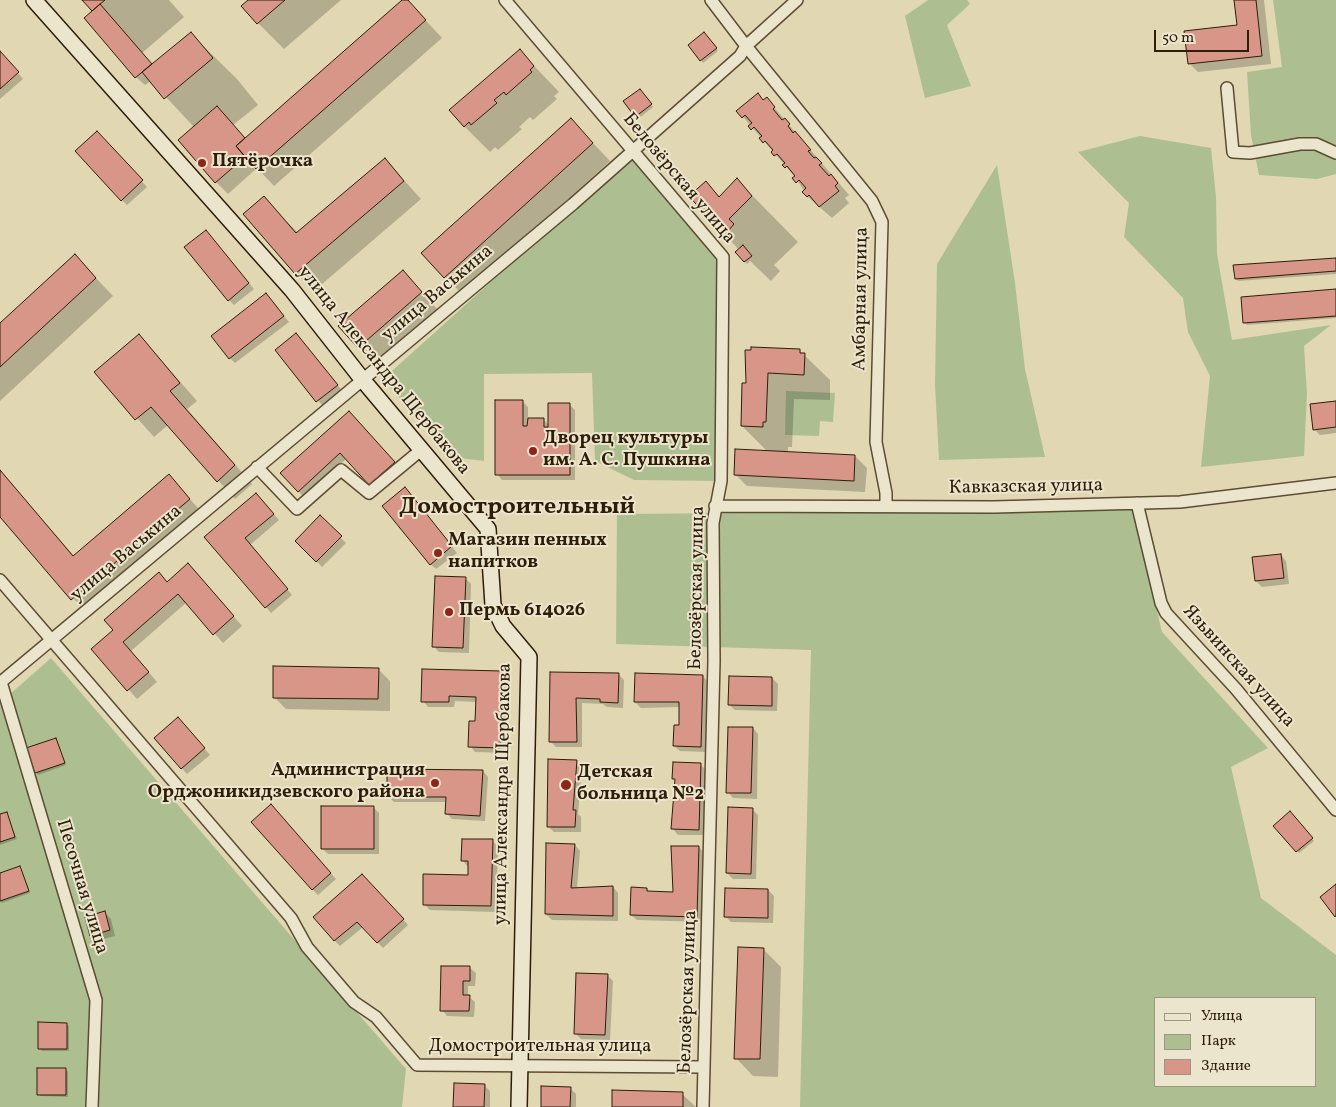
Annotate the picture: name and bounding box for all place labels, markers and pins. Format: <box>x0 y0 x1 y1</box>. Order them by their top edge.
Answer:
place label: Пятёрочка <box>212 152 313 174</box>
marker: Пятёрочка <box>196 157 208 169</box>
place label: Дворец культуры им. А. С. Пушкина <box>543 429 711 473</box>
marker: Дворец культуры им. А. С. Пушкина <box>527 445 539 457</box>
place label: Магазин пенных напитков <box>448 531 607 575</box>
marker: Магазин пенных напитков <box>432 547 444 559</box>
place label: Пермь 614026 <box>459 601 585 623</box>
marker: Пермь 614026 <box>443 606 455 618</box>
place label: Администрация Орджоникидзевского района <box>148 761 425 805</box>
place label: Детская больница №2 <box>577 763 704 807</box>
marker: Администрация Орджоникидзевского района <box>429 777 441 789</box>
marker: Детская больница №2 <box>559 778 573 792</box>

